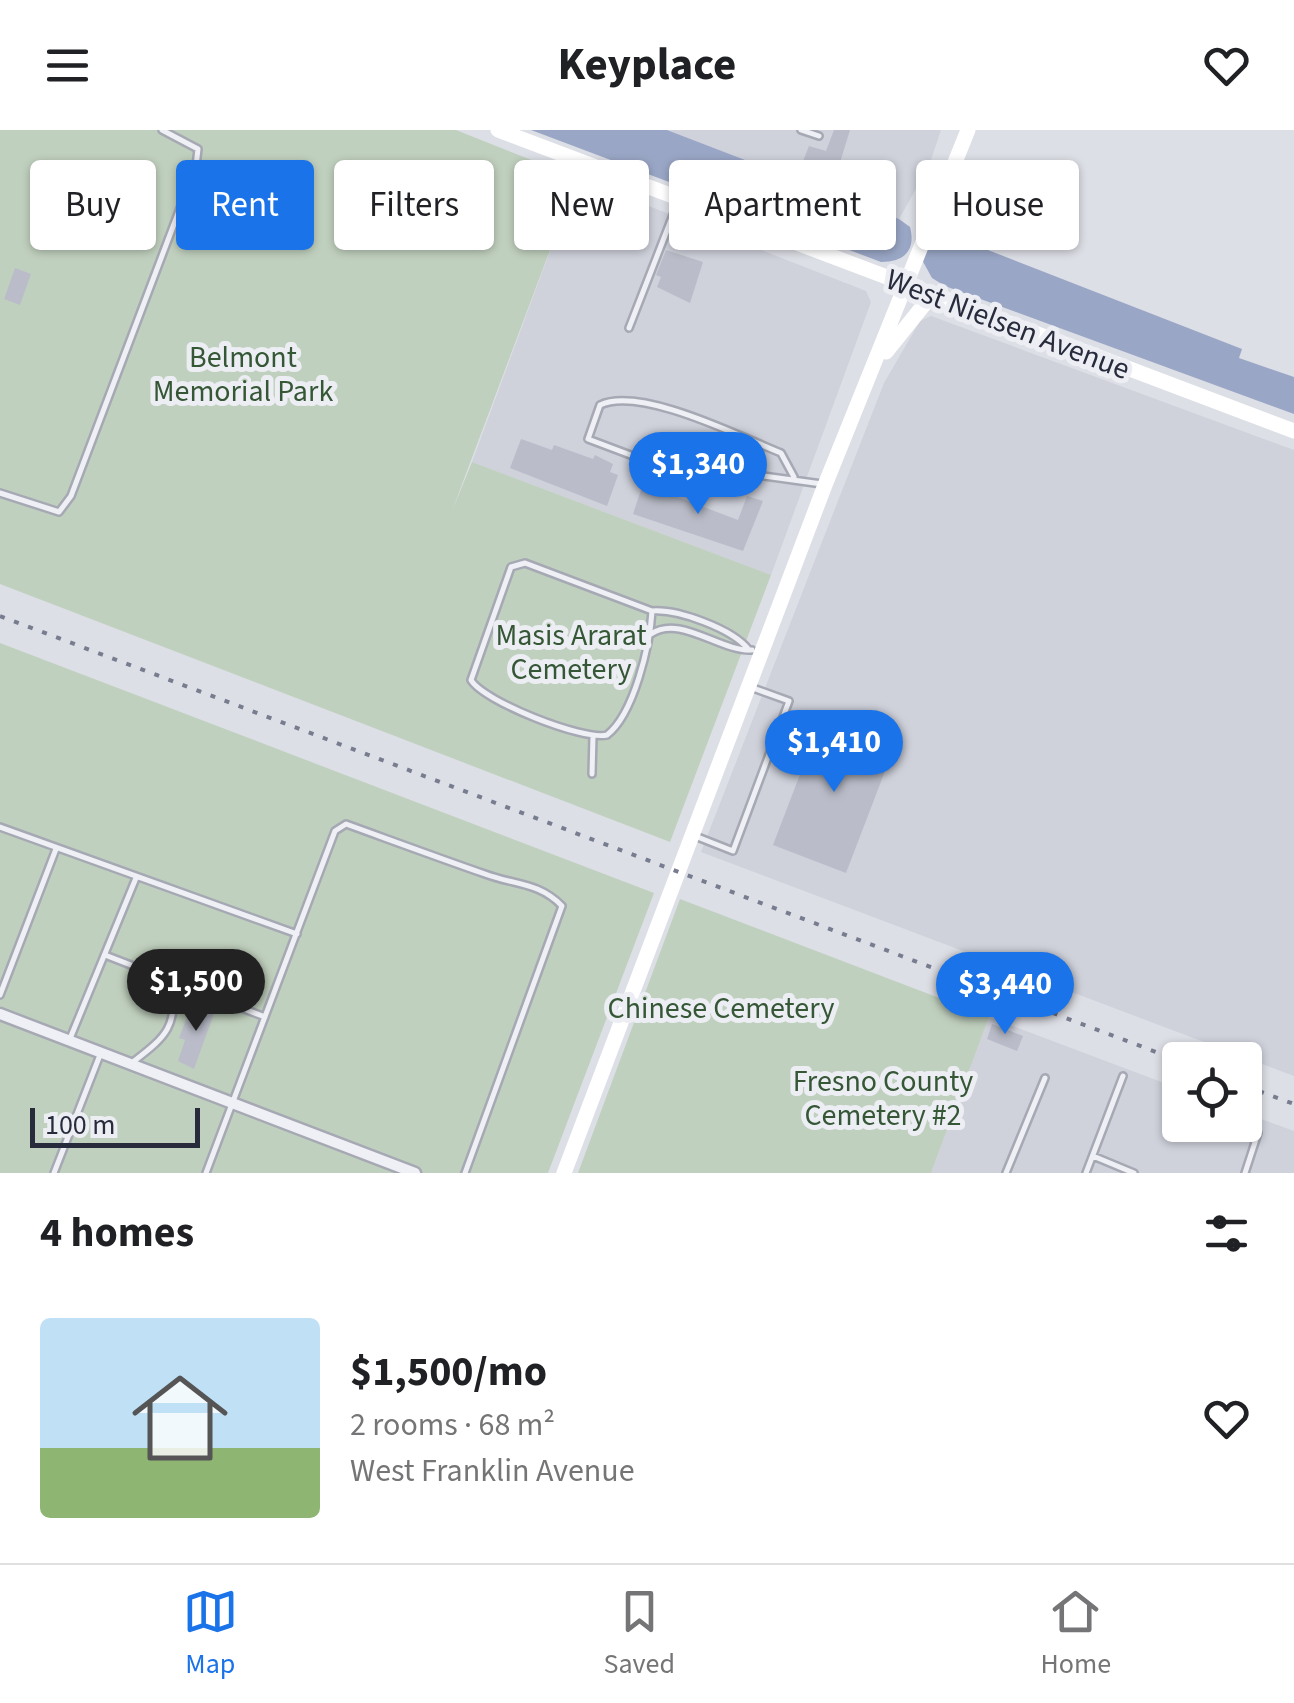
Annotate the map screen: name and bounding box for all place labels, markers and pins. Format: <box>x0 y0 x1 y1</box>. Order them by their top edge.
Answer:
pin: $1,340 <box>617 432 779 517</box>
pin: $1,410 <box>753 710 915 795</box>
pin: $1,500 <box>115 949 277 1034</box>
pin: $3,440 <box>924 952 1086 1037</box>

